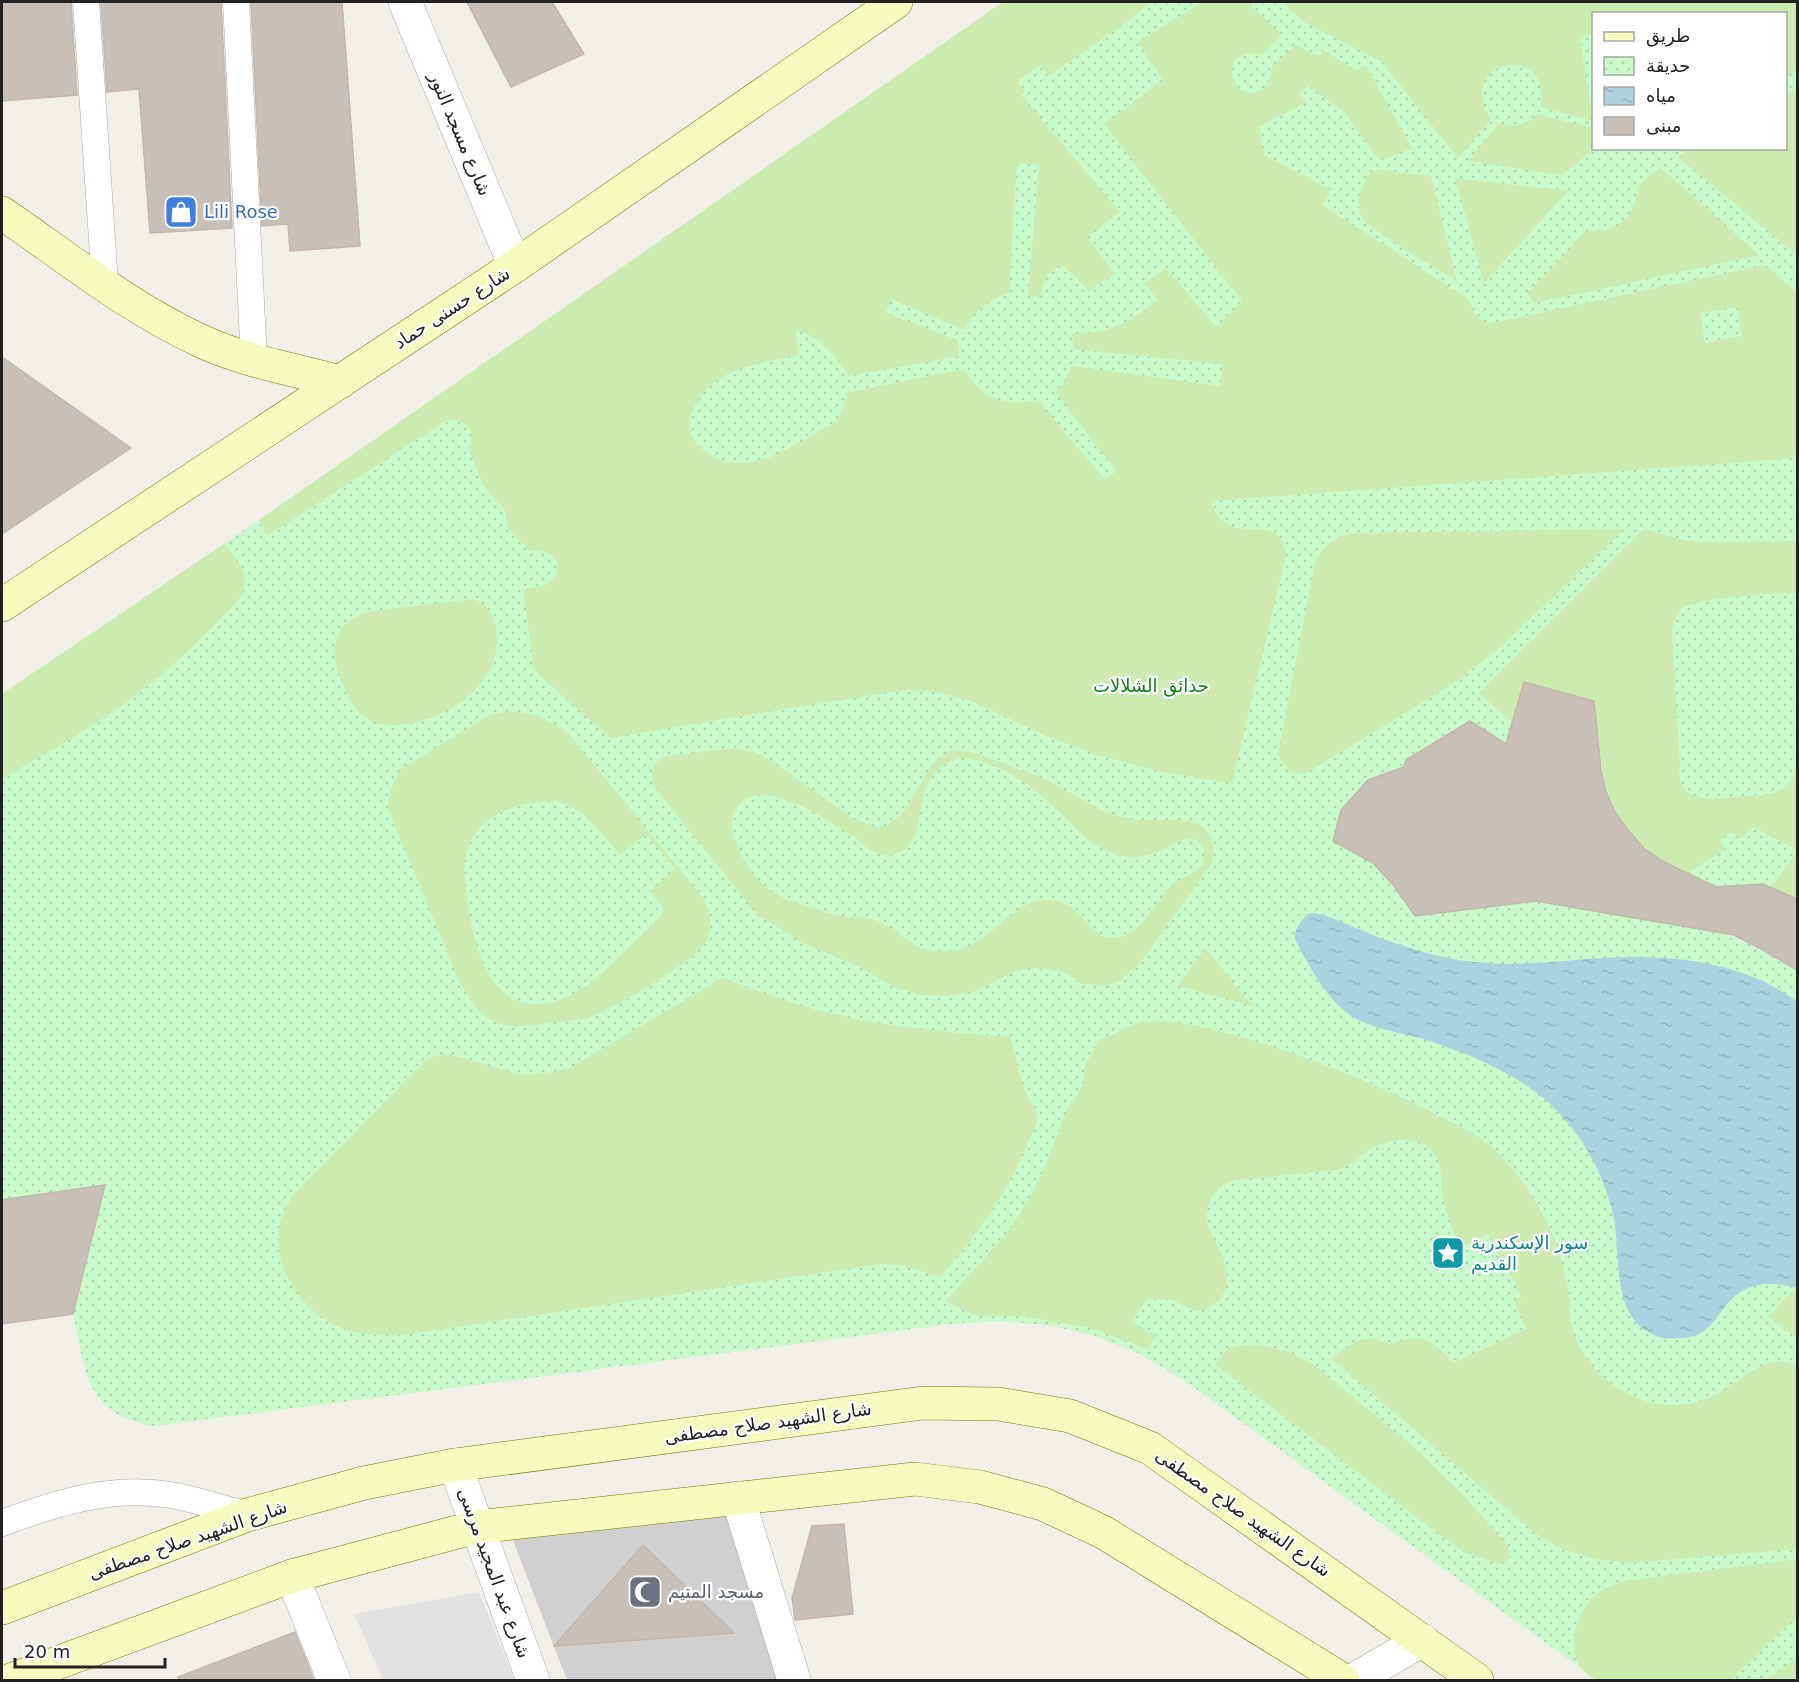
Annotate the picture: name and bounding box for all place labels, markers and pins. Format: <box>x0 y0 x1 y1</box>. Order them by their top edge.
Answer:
shop icon: Lili Rose <box>163 194 199 230</box>
place label: Lili Rose <box>204 201 278 222</box>
place label: سور الإسكندرية القديم <box>1471 1232 1588 1275</box>
place icon: سور الإسكندرية القديم <box>1430 1235 1466 1271</box>
mosque icon: مسجد المتيم <box>627 1574 663 1610</box>
place label: مسجد المتيم <box>668 1581 764 1603</box>

